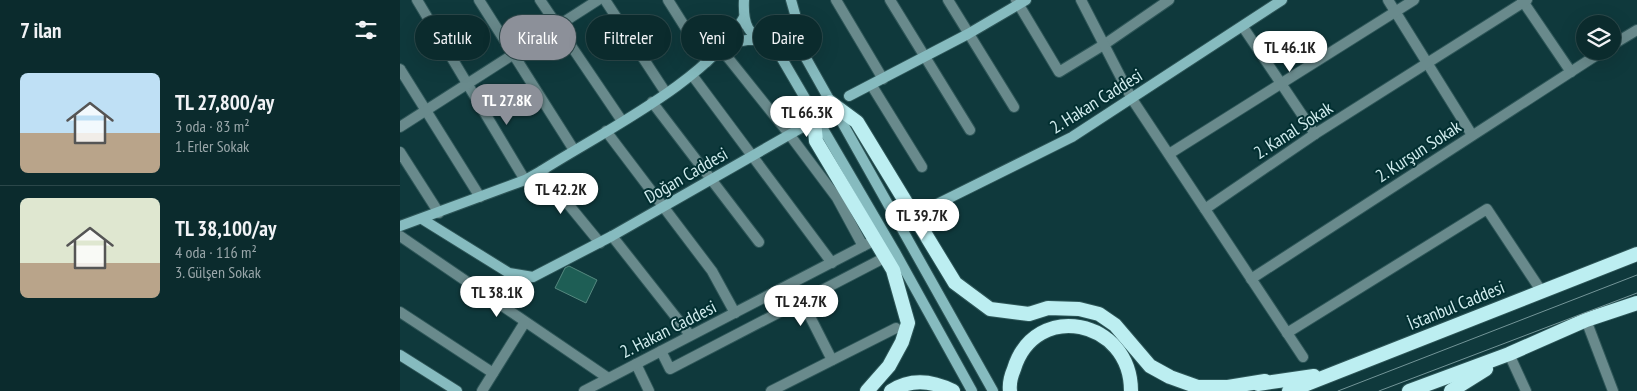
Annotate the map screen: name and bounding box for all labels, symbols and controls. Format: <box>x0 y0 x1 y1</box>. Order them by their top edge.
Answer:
chip: Satılık <box>415 15 490 60</box>
chip: Kiralık <box>500 15 576 60</box>
chip: Filtreler <box>586 15 671 60</box>
chip: Yeni <box>681 15 743 60</box>
chip: Daire <box>753 15 822 60</box>
map controls <box>1576 15 1621 60</box>
button: layers <box>1576 15 1621 60</box>
icon: filters <box>352 16 380 44</box>
text: 7 ilan <box>20 17 61 44</box>
pin: TL 46.1K <box>1238 30 1342 73</box>
text: TL 46.1K <box>1264 37 1316 57</box>
street label: 2. Hakan Caddesi <box>1045 63 1147 139</box>
pin: TL 27.8K <box>455 84 559 126</box>
text: TL 27,800/ay <box>175 89 274 116</box>
text: TL 27.8K <box>482 90 532 110</box>
icon: home <box>60 93 120 153</box>
pin: TL 66.3K <box>755 96 859 138</box>
street label: 2. Kanal Sokak <box>1249 96 1337 164</box>
text: TL 66.3K <box>781 102 833 122</box>
street label: 2. Kurşun Sokak <box>1371 115 1465 187</box>
text: 3 oda · 83 m² <box>175 116 250 136</box>
text: 1. Erler Sokak <box>175 136 249 156</box>
street label: Doğan Caddesi <box>640 142 732 208</box>
pin: TL 42.2K <box>509 172 613 215</box>
text: TL 42.2K <box>535 179 587 199</box>
pin: TL 39.7K <box>870 198 974 241</box>
text: TL 39.7K <box>896 205 948 225</box>
text: TL 38,100/ay <box>175 215 276 242</box>
icon: home <box>60 218 120 278</box>
text: 4 oda · 116 m² <box>175 242 257 262</box>
text: 3. Gülşen Sokak <box>175 262 261 282</box>
street label: İstanbul Caddesi <box>1404 275 1508 335</box>
pin: TL 38.1K <box>445 276 549 318</box>
text: TL 38.1K <box>471 282 523 302</box>
pin: TL 24.7K <box>749 284 853 327</box>
text: TL 24.7K <box>775 291 827 311</box>
street label: 2. Hakan Caddesi <box>616 295 720 363</box>

